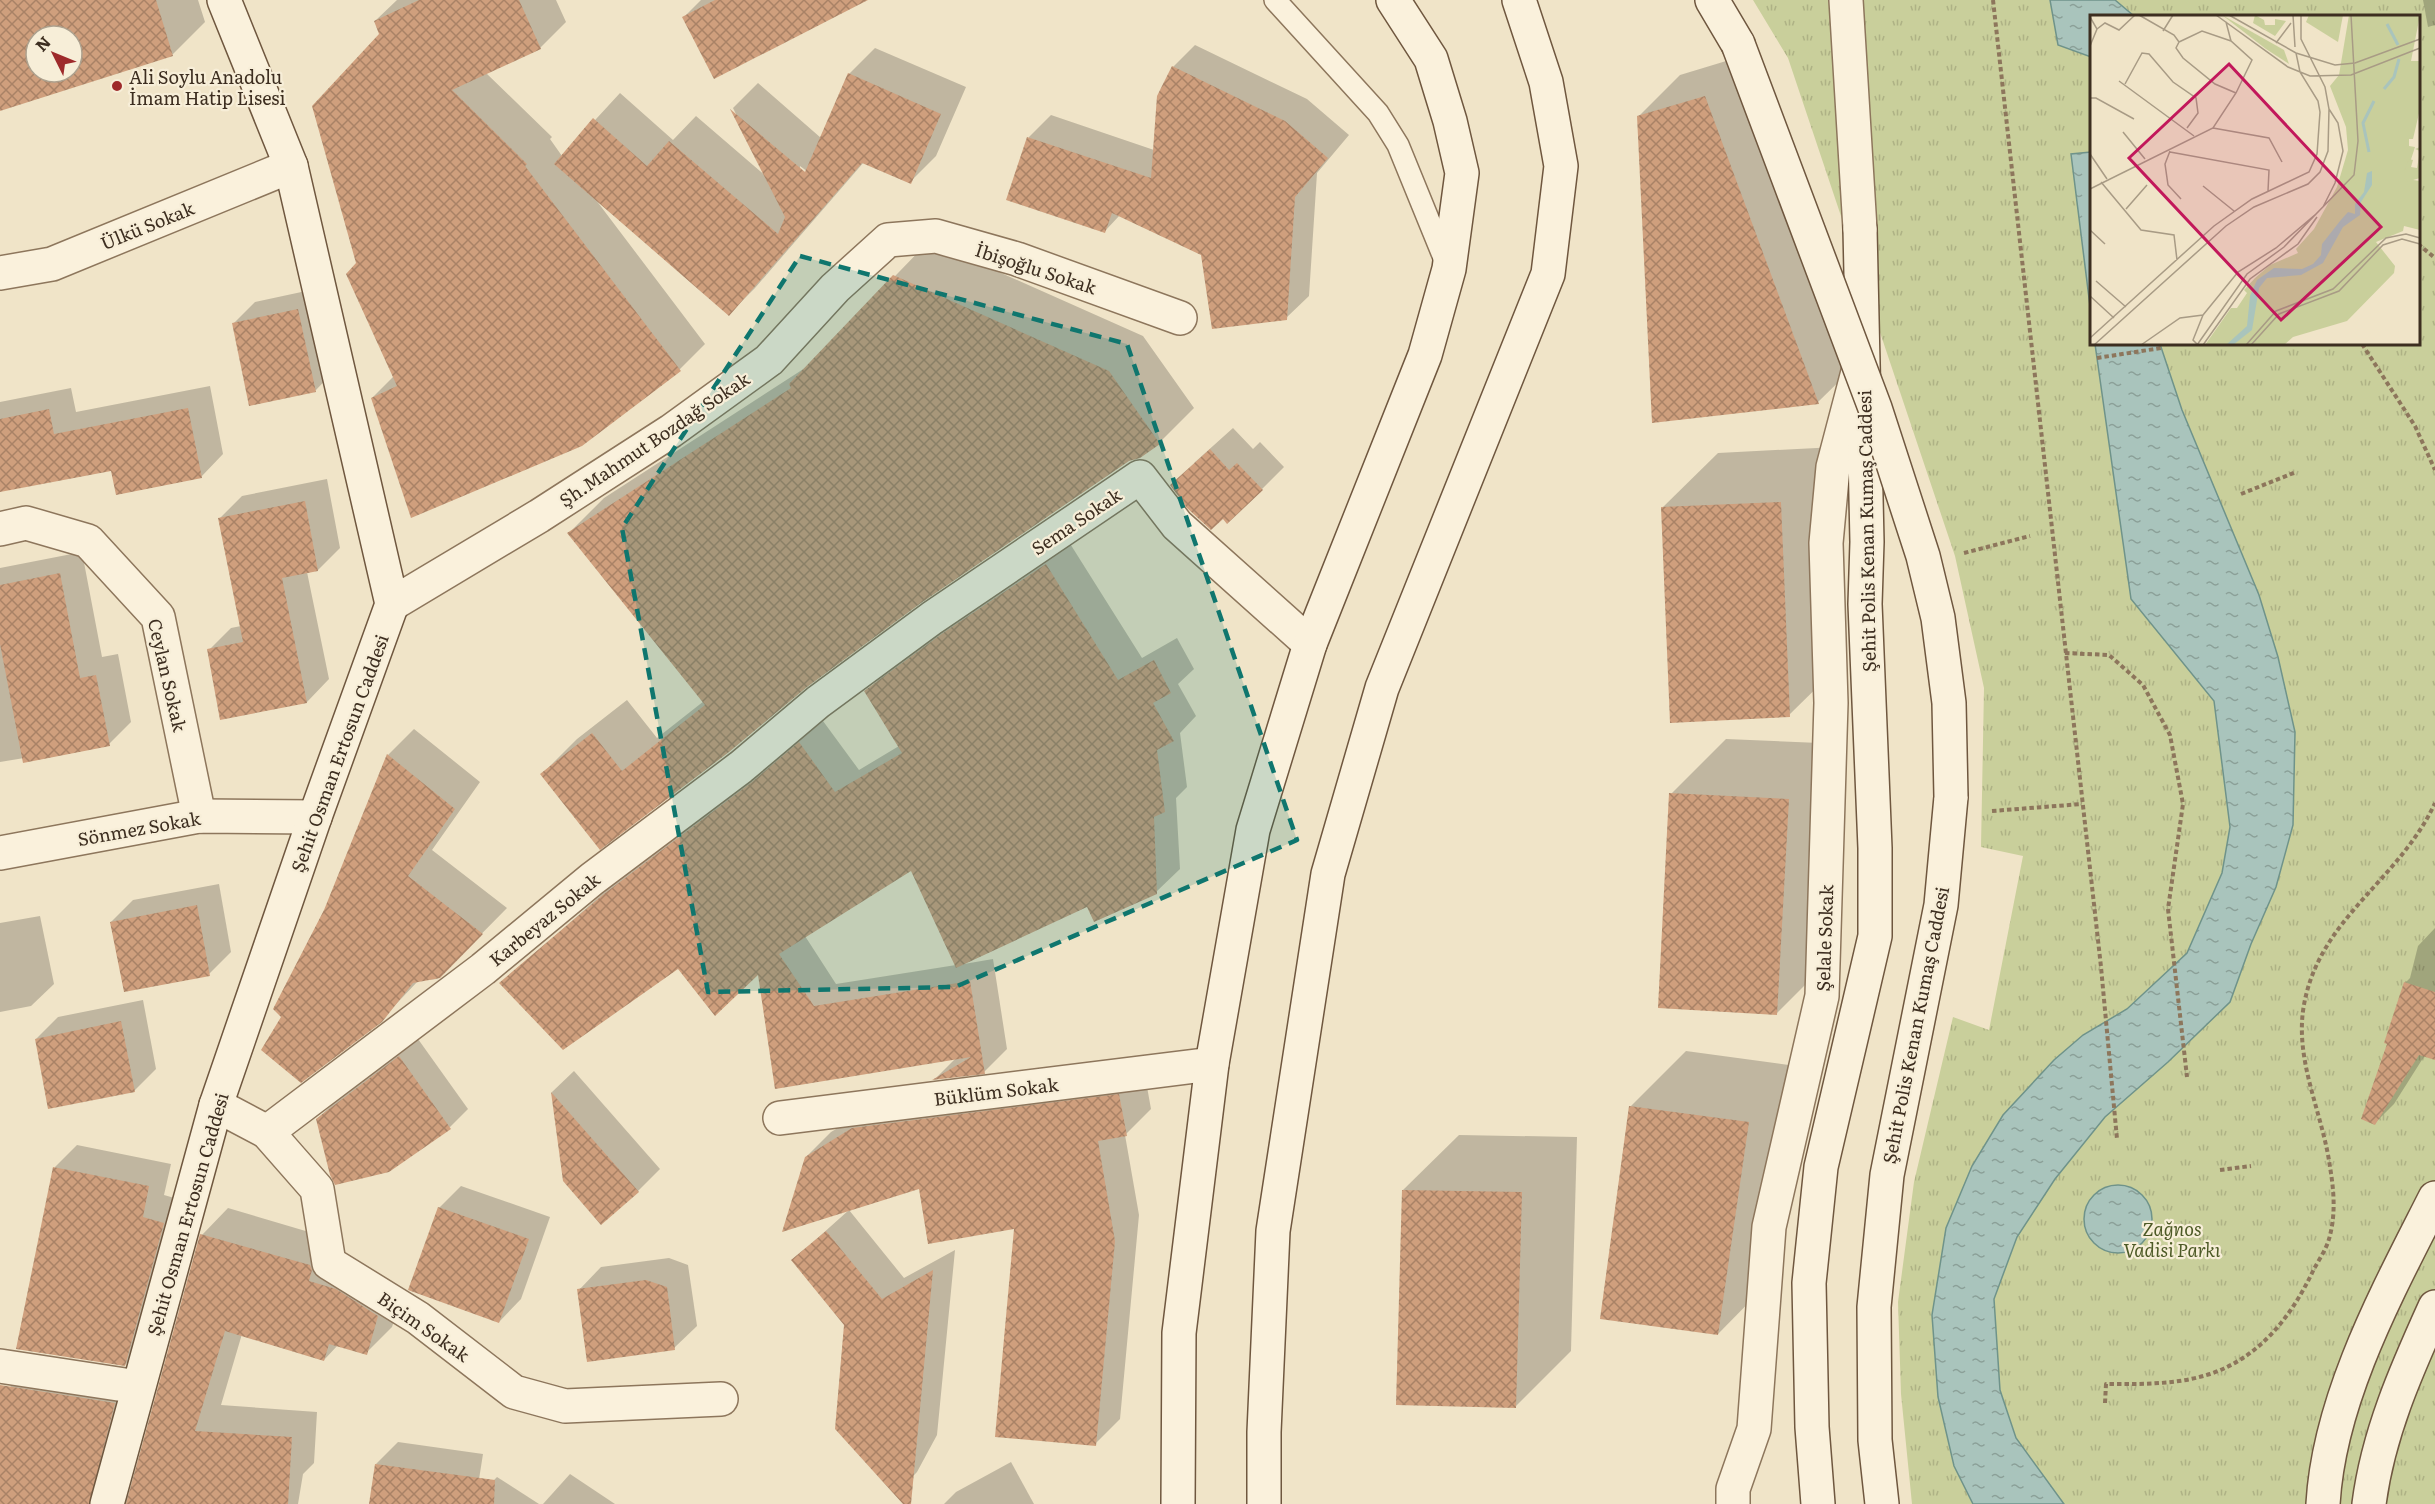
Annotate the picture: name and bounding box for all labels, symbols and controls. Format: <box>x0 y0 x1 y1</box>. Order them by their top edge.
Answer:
inset map <box>2090 15 2420 345</box>
north arrow <box>24 24 84 84</box>
text: N <box>29 30 56 56</box>
place label: Ali Soylu Anadolu İmam Hatip Lisesi <box>129 63 285 111</box>
marker: Ali Soylu Anadolu İmam Hatip Lisesi <box>110 79 124 93</box>
street label: Ülkü Sokak <box>96 194 199 256</box>
street label: İbişoğlu Sokak <box>972 236 1101 301</box>
street label: Şh.Mahmut Bozdağ Sokak <box>553 364 756 513</box>
street label: Şehit Polis Kenan Kumaş Caddesi <box>1850 390 1882 672</box>
street label: Sema Sokak <box>1026 480 1127 561</box>
street label: Ceylan Sokak <box>142 616 194 735</box>
street label: Şehit Osman Ertosun Caddesi <box>283 630 395 876</box>
street label: Sönmez Sokak <box>75 804 204 852</box>
street label: Karbeyaz Sokak <box>483 865 606 972</box>
street label: Şelale Sokak <box>1809 883 1839 992</box>
street label: Şehit Polis Kenan Kumaş Caddesi <box>1875 884 1955 1166</box>
street label: Büklüm Sokak <box>932 1070 1061 1112</box>
street label: Şehit Osman Ertosun Caddesi <box>139 1089 235 1339</box>
park label: Zağnos Vadisi Parkı <box>2124 1215 2221 1263</box>
street label: Biçim Sokak <box>373 1284 476 1368</box>

